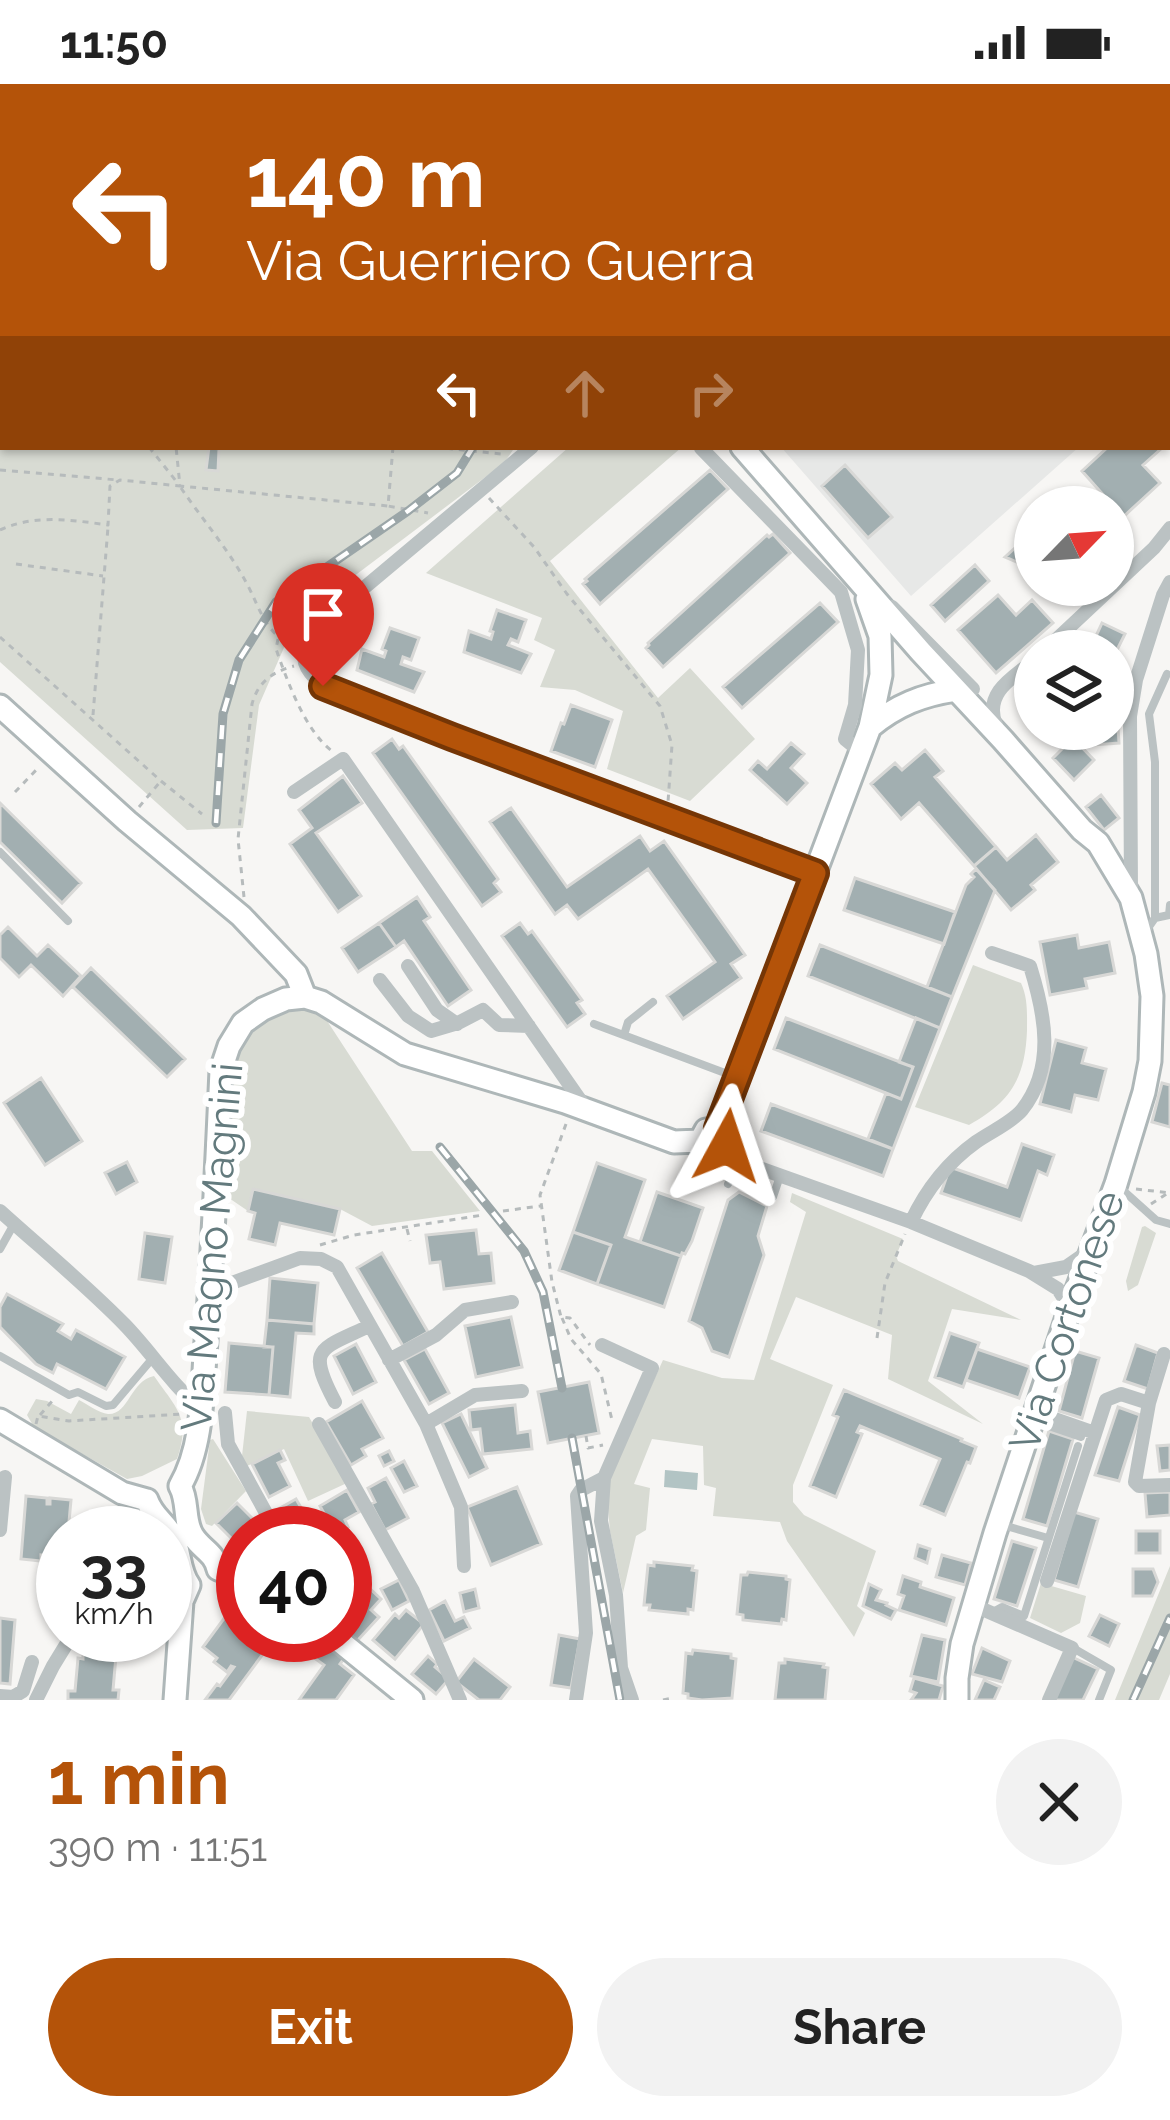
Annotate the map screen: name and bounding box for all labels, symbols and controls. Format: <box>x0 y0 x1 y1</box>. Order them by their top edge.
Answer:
text: 11:50 <box>60 16 168 69</box>
text: 140 m <box>246 128 485 227</box>
icon: left <box>48 132 204 288</box>
text: Via Guerriero Guerra <box>246 229 755 293</box>
icon: left <box>426 360 492 426</box>
icon: ahead <box>552 360 618 426</box>
icon: right <box>678 360 744 426</box>
north arrow <box>1014 486 1134 606</box>
map controls <box>1014 486 1134 750</box>
pin <box>272 563 374 686</box>
icon: arrive <box>290 581 356 647</box>
button: layers <box>1014 630 1134 750</box>
street label: Via Magno Magnini <box>171 1061 253 1433</box>
position arrow <box>664 1083 790 1209</box>
street label: Via Cortonese <box>999 1184 1135 1458</box>
speed limit sign: 40 <box>216 1506 372 1662</box>
text: 33 <box>81 1534 147 1604</box>
text: km/h <box>74 1596 154 1631</box>
text: 1 min <box>48 1736 230 1821</box>
button: close <box>996 1739 1122 1865</box>
text: 390 m · 11:51 <box>48 1824 267 1870</box>
button: Exit <box>48 1958 573 2096</box>
button: Share <box>597 1958 1122 2096</box>

